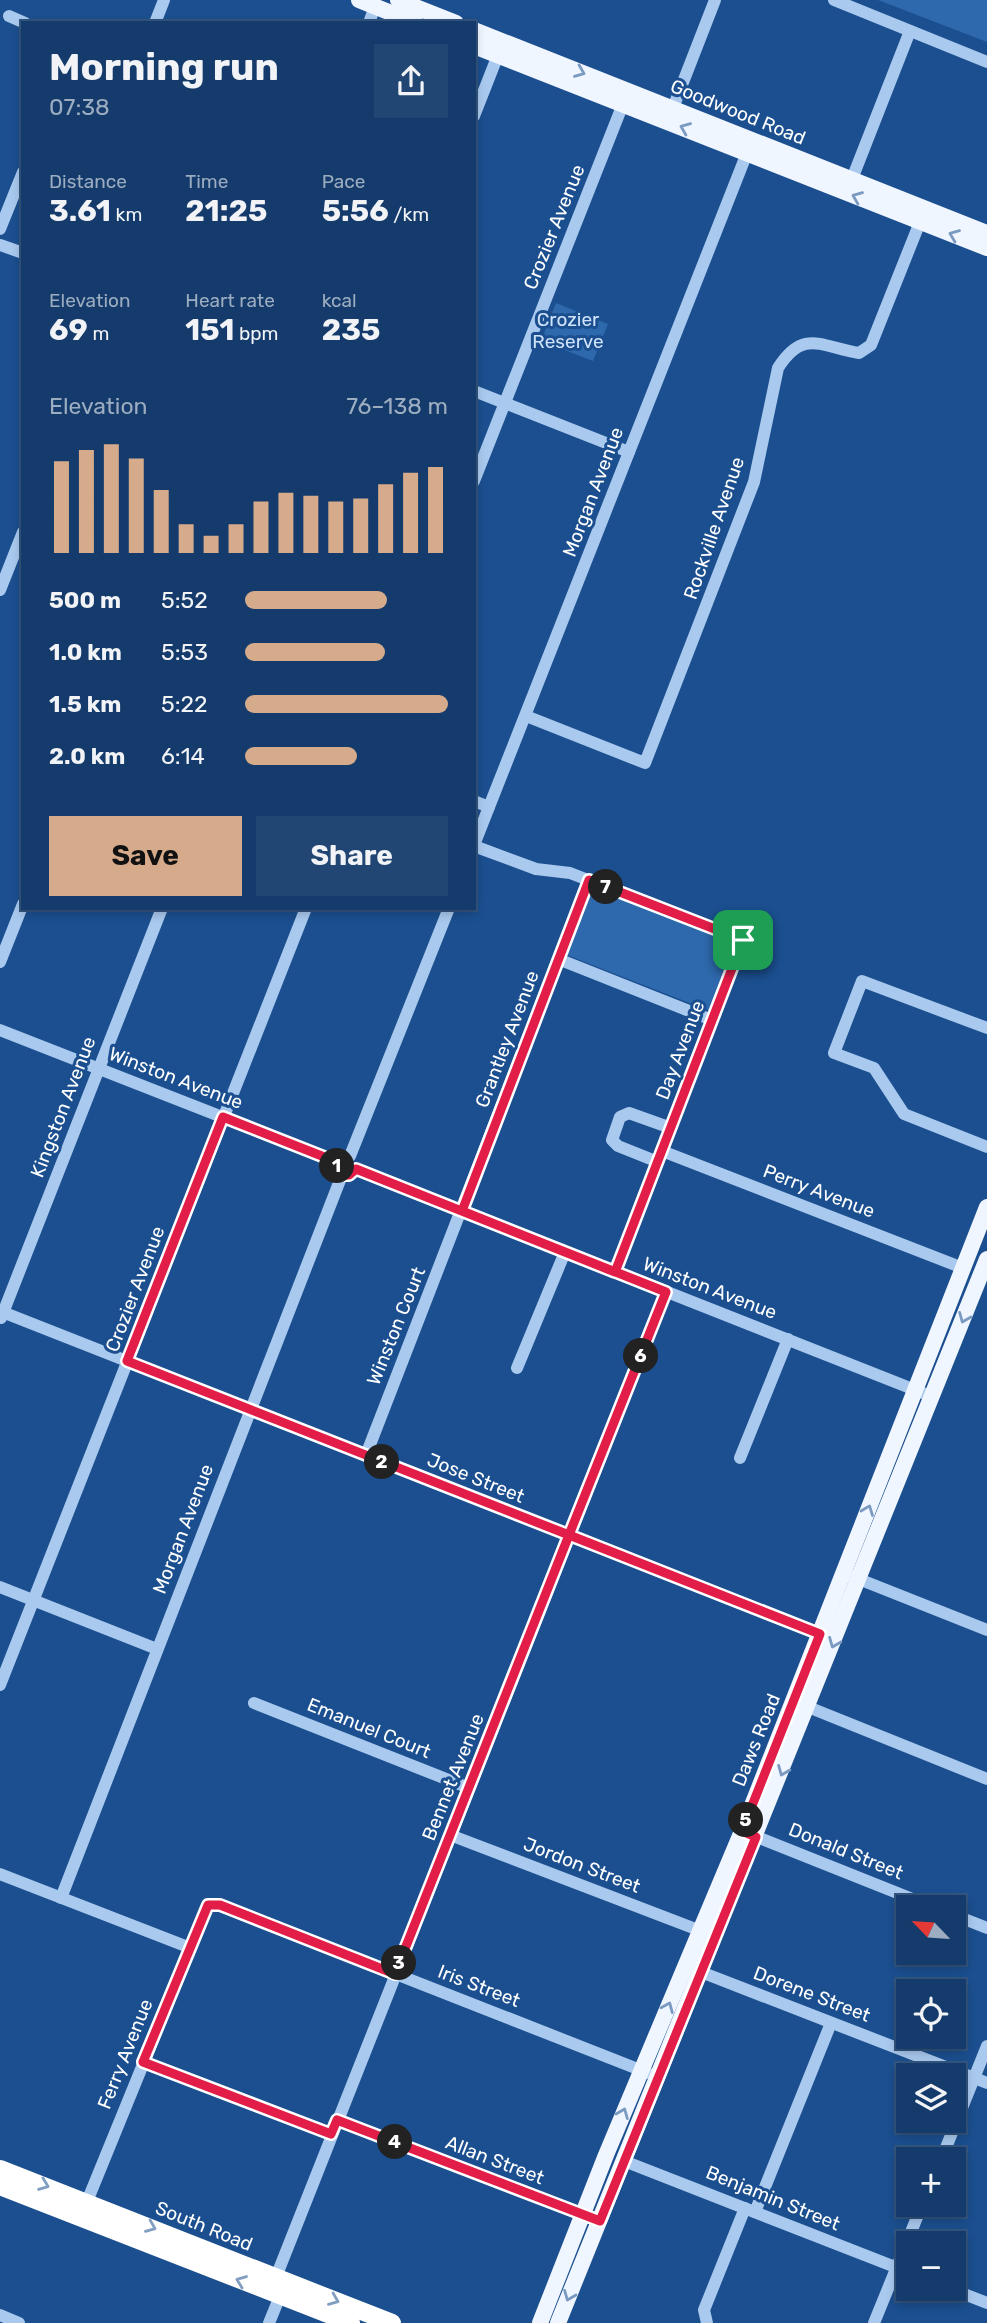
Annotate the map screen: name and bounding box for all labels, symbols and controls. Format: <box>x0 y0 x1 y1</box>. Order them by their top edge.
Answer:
text: Morning run <box>49 44 279 90</box>
button: share <box>374 44 448 118</box>
one-way arrow <box>574 63 586 77</box>
street label: Goodwood Road <box>667 74 809 150</box>
text: 07:38 <box>49 93 110 121</box>
one-way arrow <box>679 123 691 137</box>
street label: Crozier Avenue <box>518 161 590 293</box>
text: Distance <box>49 170 127 193</box>
text: Time <box>185 170 228 193</box>
text: Pace <box>322 170 365 193</box>
one-way arrow <box>852 191 864 205</box>
text: 3.61 <box>49 193 111 229</box>
text: 21:25 <box>185 193 267 229</box>
text: 5:56 <box>322 193 389 229</box>
text: km <box>111 203 142 226</box>
text: /km <box>389 203 429 226</box>
one-way arrow <box>948 229 960 243</box>
text: Elevation <box>49 289 130 312</box>
text: Heart rate <box>185 289 275 312</box>
text: kcal <box>322 289 357 312</box>
park label: Crozier Reserve <box>532 308 604 353</box>
text: 69 <box>49 312 88 348</box>
text: 151 <box>185 312 234 348</box>
text: 235 <box>322 312 380 348</box>
text: m <box>88 322 109 345</box>
text: bpm <box>234 322 279 345</box>
text: Elevation <box>49 392 148 420</box>
text: 76–138 m <box>346 392 448 420</box>
street label: Morgan Avenue <box>558 424 628 560</box>
street label: Rockville Avenue <box>679 454 749 602</box>
text: 500 m <box>49 586 121 614</box>
text: 5:52 <box>161 586 208 614</box>
text: 1.0 km <box>49 638 122 666</box>
text: 5:53 <box>161 638 208 666</box>
text: 1.5 km <box>49 690 121 718</box>
text: 5:22 <box>161 690 208 718</box>
text: 2.0 km <box>49 742 125 770</box>
text: 6:14 <box>161 742 205 770</box>
button: Save <box>49 816 242 896</box>
button: Share <box>256 816 448 896</box>
pin: 7 <box>588 870 624 904</box>
text: 7 <box>600 875 611 898</box>
pin <box>713 910 773 970</box>
icon: arrive <box>724 921 762 959</box>
street label: Grantley Avenue <box>470 967 544 1111</box>
street label: Day Avenue <box>651 997 709 1103</box>
street label: Kingston Avenue <box>26 1033 100 1181</box>
street label: Winston Avenue <box>106 1042 246 1114</box>
pin: 1 <box>320 1148 354 1184</box>
text: 1 <box>332 1154 341 1177</box>
street label: Perry Avenue <box>760 1159 878 1223</box>
street label: Crozier Avenue <box>100 1223 170 1355</box>
street label: Winston Avenue <box>640 1252 780 1324</box>
street label: Winston Court <box>362 1263 430 1388</box>
one-way arrow <box>958 1312 972 1324</box>
pin: 6 <box>624 1338 658 1374</box>
text: 6 <box>634 1344 647 1367</box>
pin: 2 <box>364 1444 400 1480</box>
street label: Jose Street <box>424 1448 529 1508</box>
text: 2 <box>375 1450 388 1473</box>
street label: Morgan Avenue <box>148 1461 218 1597</box>
one-way arrow <box>860 1505 874 1517</box>
one-way arrow <box>829 1637 843 1649</box>
street label: Daws Road <box>727 1690 785 1790</box>
street label: Emanuel Court <box>304 1693 435 1763</box>
street label: Bennet Avenue <box>417 1710 489 1844</box>
one-way arrow <box>777 1764 791 1776</box>
pin: 5 <box>728 1802 764 1838</box>
text: 5 <box>739 1808 752 1831</box>
street label: Donald Street <box>785 1818 907 1885</box>
street label: Jordon Street <box>520 1832 644 1898</box>
north arrow <box>896 1895 966 1965</box>
map controls <box>896 1895 966 2301</box>
pin: 3 <box>382 1946 416 1980</box>
text: 3 <box>392 1951 405 1974</box>
street label: Iris Street <box>435 1960 524 2012</box>
street label: Dorene Street <box>750 1961 874 2027</box>
button: locate <box>896 1979 966 2049</box>
street label: Ferry Avenue <box>92 1996 158 2112</box>
one-way arrow <box>660 2002 674 2014</box>
button: layers <box>896 2063 966 2133</box>
one-way arrow <box>615 2107 629 2119</box>
pin: 4 <box>378 2124 412 2160</box>
text: 4 <box>388 2130 401 2153</box>
street label: Allan Street <box>443 2131 548 2189</box>
button: + <box>896 2147 966 2217</box>
street label: Benjamin Street <box>703 2161 844 2236</box>
one-way arrow <box>37 2177 49 2191</box>
street label: South Road <box>152 2196 256 2256</box>
one-way arrow <box>144 2219 156 2233</box>
button: − <box>896 2231 966 2301</box>
one-way arrow <box>236 2275 248 2289</box>
one-way arrow <box>564 2289 578 2301</box>
one-way arrow <box>327 2291 339 2305</box>

